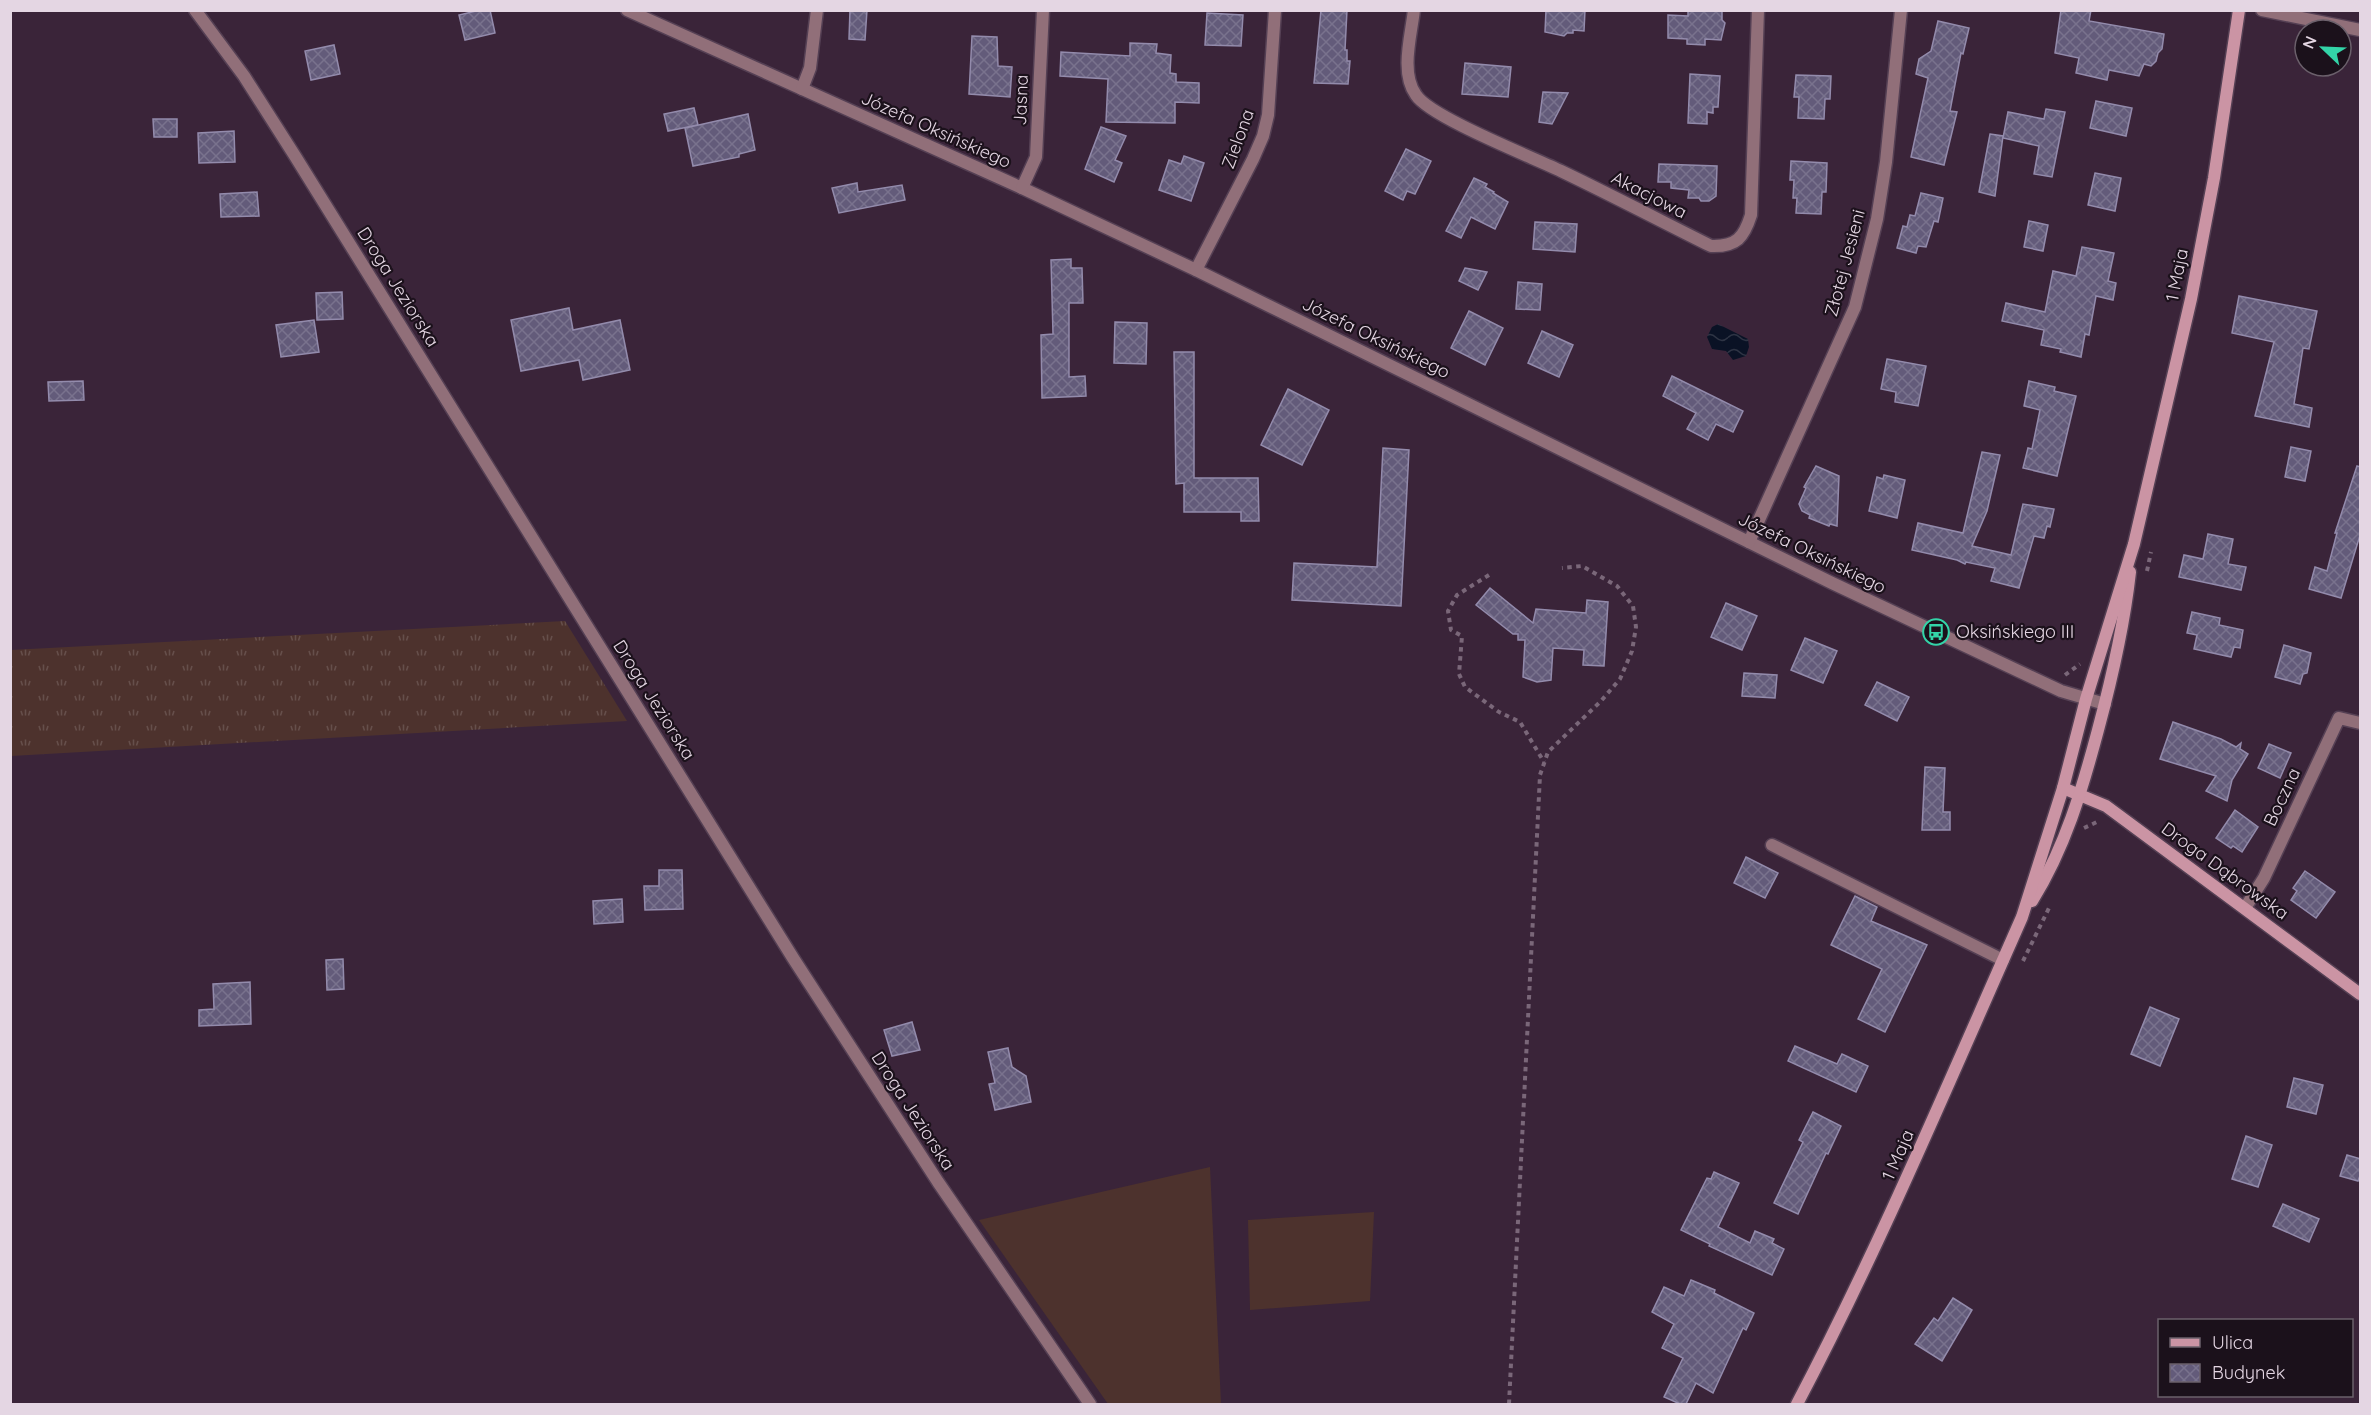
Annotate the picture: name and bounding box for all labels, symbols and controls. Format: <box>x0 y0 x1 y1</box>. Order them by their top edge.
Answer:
north arrow <box>2293 18 2353 78</box>
text: N <box>2298 33 2321 51</box>
street label: Jasna <box>1008 74 1033 126</box>
street label: Józefa Oksińskiego <box>858 86 1015 173</box>
street label: Zielona <box>1216 106 1259 172</box>
street label: Akacjowa <box>1608 166 1691 223</box>
street label: Złotej Jesieni <box>1819 207 1870 319</box>
street label: Droga Jeziorska <box>352 223 444 351</box>
street label: 1 Maja <box>2160 247 2193 303</box>
street label: Józefa Oksińskiego <box>1299 292 1454 383</box>
street label: Józefa Oksińskiego <box>1735 507 1890 598</box>
bus stop icon: Oksińskiego III <box>1921 617 1951 647</box>
place label: Oksińskiego III <box>1956 620 2074 643</box>
street label: Droga Jeziorska <box>608 636 700 764</box>
street label: Boczna <box>2258 764 2305 830</box>
street label: Droga Dąbrowska <box>2157 817 2293 925</box>
street label: Droga Jeziorska <box>866 1047 960 1174</box>
street label: 1 Maja <box>1876 1126 1919 1184</box>
legend <box>2158 1319 2353 1397</box>
text: Ulica <box>2212 1331 2253 1354</box>
text: Budynek <box>2212 1361 2285 1384</box>

